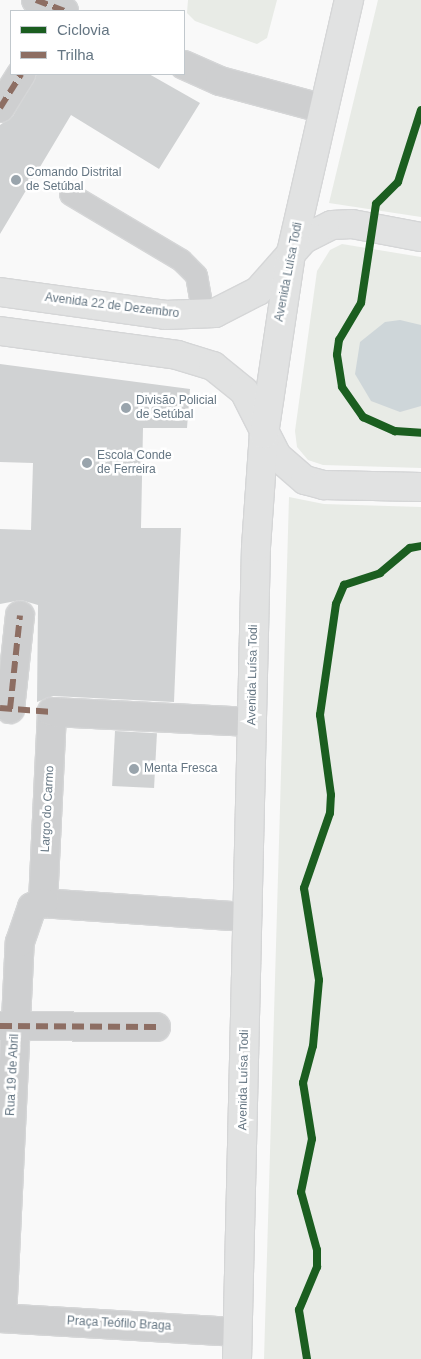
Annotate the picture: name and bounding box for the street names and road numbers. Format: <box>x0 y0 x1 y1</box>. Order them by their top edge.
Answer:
street label: Avenida Luísa Todi <box>272 221 306 323</box>
street label: Avenida 22 de Dezembro <box>44 291 180 321</box>
street label: Avenida Luísa Todi <box>245 624 261 726</box>
street label: Largo do Carmo <box>39 765 57 853</box>
street label: Avenida Luísa Todi <box>236 1029 252 1131</box>
street label: Rua 19 de Abril <box>4 1033 22 1117</box>
street label: Praça Teófilo Braga <box>66 1314 172 1334</box>

